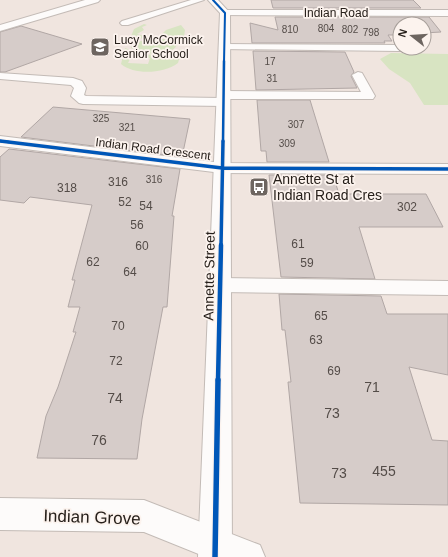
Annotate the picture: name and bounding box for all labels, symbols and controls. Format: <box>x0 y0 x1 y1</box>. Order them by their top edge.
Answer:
street label: Indian Road <box>304 6 368 20</box>
north arrow <box>392 16 432 56</box>
house number: 804 <box>318 23 335 34</box>
house number: 810 <box>282 24 299 35</box>
house number: 802 <box>342 24 359 35</box>
house number: 798 <box>363 27 380 38</box>
text: N <box>396 27 409 39</box>
place label: Lucy McCormick Senior School <box>114 33 204 61</box>
school or university icon: Lucy McCormick Senior School <box>89 36 111 58</box>
house number: 17 <box>264 56 276 67</box>
house number: 31 <box>266 73 278 84</box>
house number: 325 <box>93 113 110 124</box>
house number: 307 <box>288 119 305 130</box>
house number: 321 <box>119 122 136 133</box>
street label: Indian Road Crescent <box>95 135 212 163</box>
house number: 309 <box>279 138 296 149</box>
place label: Annette St at Indian Road Cres <box>273 171 382 203</box>
house number: 316 <box>146 174 163 185</box>
house number: 316 <box>108 175 128 189</box>
bus stop icon: Annette St at Indian Road Cres <box>248 176 270 198</box>
house number: 318 <box>57 181 77 195</box>
house number: 52 <box>118 195 132 209</box>
house number: 54 <box>139 199 153 213</box>
house number: 302 <box>397 200 417 214</box>
house number: 56 <box>130 218 144 232</box>
street label: Annette Street <box>200 231 218 321</box>
house number: 61 <box>291 237 305 251</box>
house number: 60 <box>135 239 149 253</box>
house number: 62 <box>86 255 100 269</box>
house number: 59 <box>300 256 314 270</box>
house number: 64 <box>123 265 137 279</box>
house number: 65 <box>314 309 328 323</box>
house number: 70 <box>111 319 125 333</box>
house number: 63 <box>309 333 323 347</box>
house number: 72 <box>109 354 123 368</box>
house number: 69 <box>327 364 341 378</box>
house number: 71 <box>364 379 380 395</box>
house number: 74 <box>107 390 123 406</box>
house number: 73 <box>324 405 340 421</box>
house number: 76 <box>91 432 107 448</box>
house number: 455 <box>372 463 396 479</box>
house number: 73 <box>331 465 347 481</box>
street label: Indian Grove <box>43 506 141 529</box>

